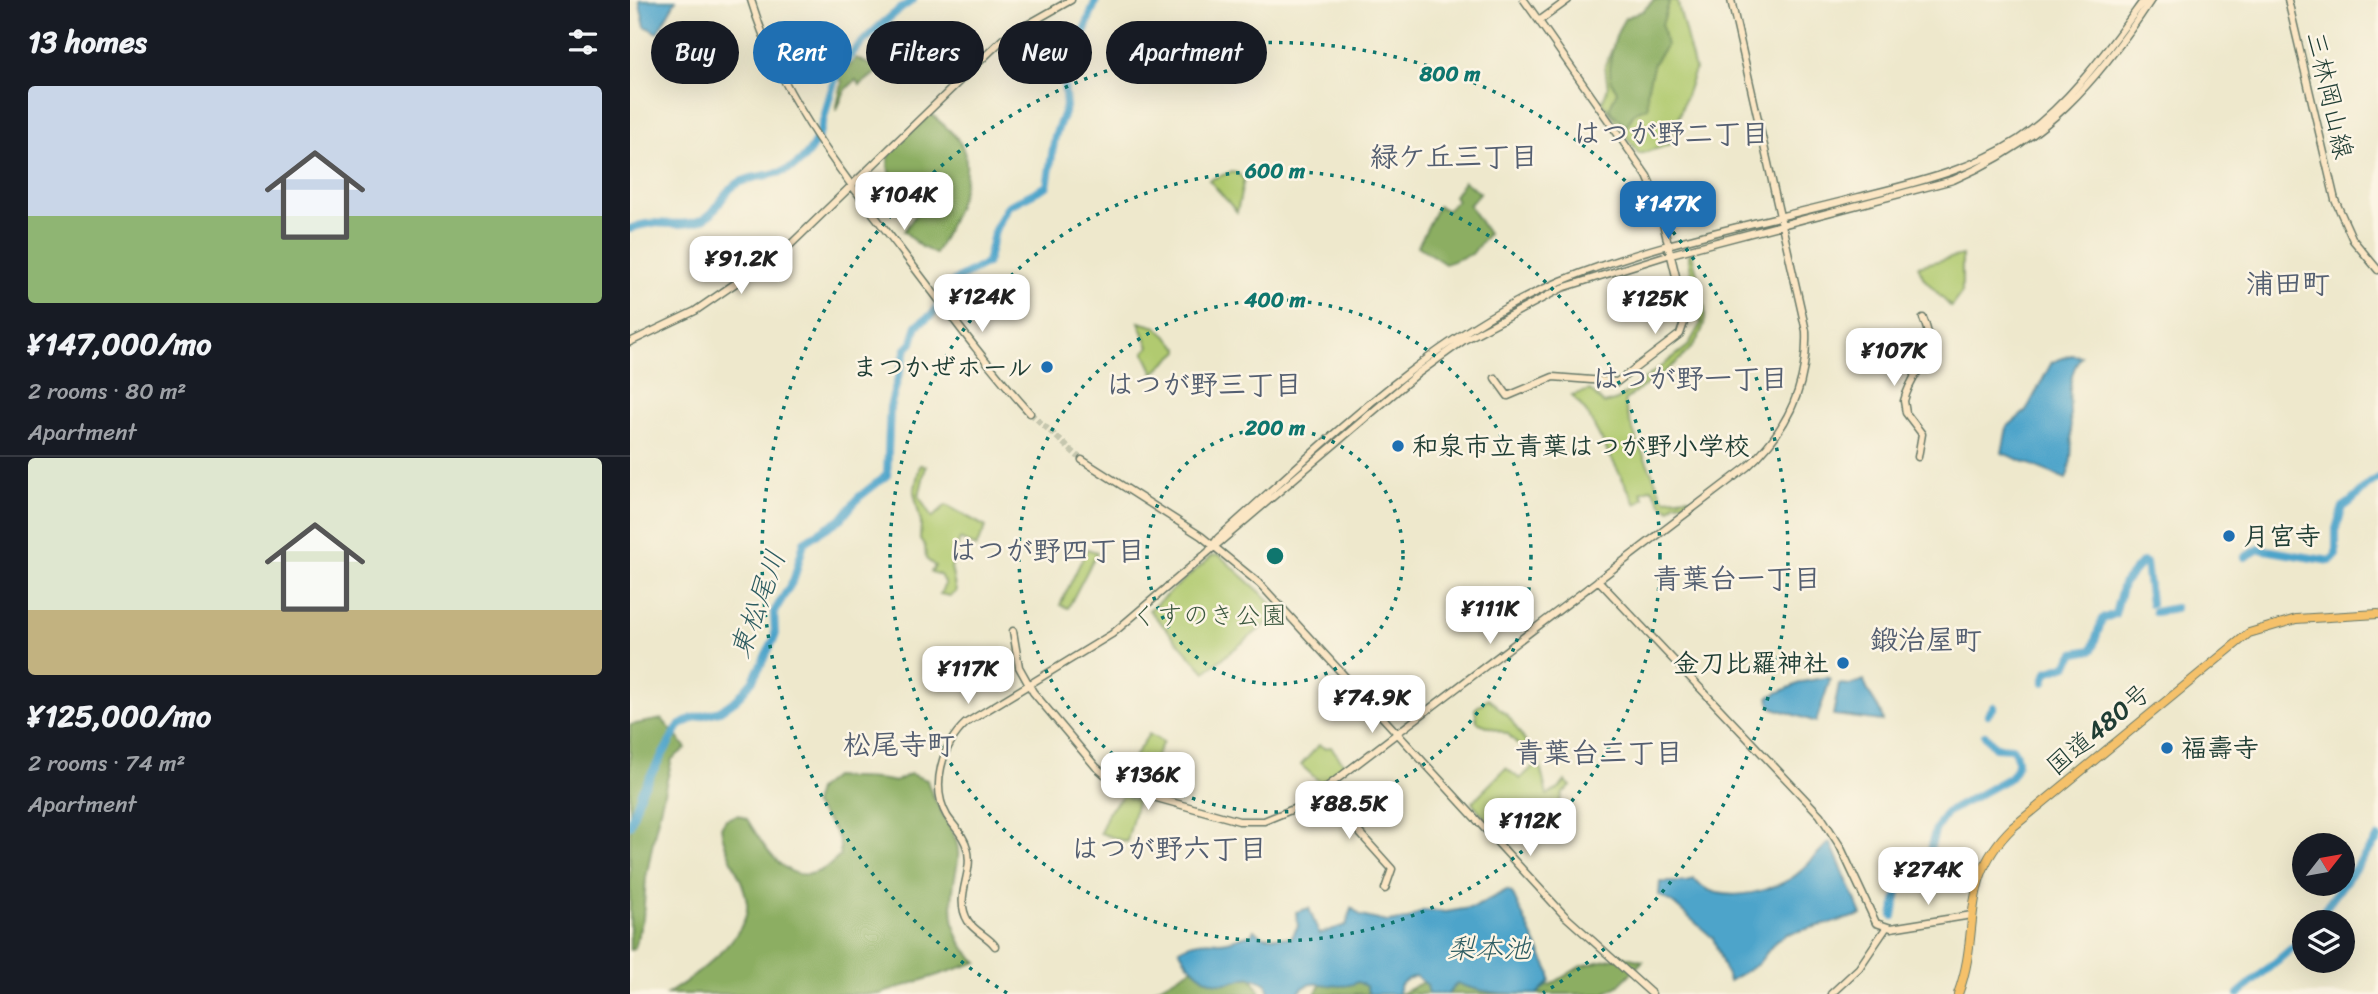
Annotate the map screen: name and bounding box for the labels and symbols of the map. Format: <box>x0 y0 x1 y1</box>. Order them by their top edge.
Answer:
street label: 三林岡山線 <box>2293 26 2367 164</box>
text: 800 m <box>1419 55 1481 93</box>
district label: はつが野二丁目 <box>1573 109 1769 158</box>
district label: 緑ケ丘三丁目 <box>1370 132 1538 181</box>
text: 600 m <box>1244 152 1306 190</box>
pin: ¥104K <box>855 173 953 232</box>
pin: ¥147K <box>1619 182 1717 241</box>
pin: ¥91.2K <box>684 236 798 296</box>
district label: 浦田町 <box>2246 259 2330 308</box>
pin: ¥124K <box>933 274 1031 334</box>
pin: ¥125K <box>1606 276 1704 336</box>
text: 400 m <box>1243 281 1306 319</box>
pin: ¥107K <box>1845 328 1943 388</box>
place label: まつかぜホール <box>852 344 1033 390</box>
district label: はつが野一丁目 <box>1592 354 1788 403</box>
marker: まつかぜホール <box>1039 359 1055 375</box>
district label: はつが野三丁目 <box>1106 360 1302 409</box>
text: 200 m <box>1244 409 1306 447</box>
place label: 和泉市立青葉はつが野小学校 <box>1412 423 1750 469</box>
marker: 和泉市立青葉はつが野小学校 <box>1390 438 1406 454</box>
place label: 月宮寺 <box>2243 513 2321 559</box>
district label: はつが野四丁目 <box>949 526 1145 575</box>
marker: 月宮寺 <box>2221 528 2237 544</box>
water label: 東松尾川 <box>715 543 800 665</box>
centre of rings <box>1263 544 1287 568</box>
district label: 青葉台一丁目 <box>1653 554 1821 603</box>
pin: ¥111K <box>1441 586 1539 646</box>
park label: くすのき公園 <box>1131 592 1287 638</box>
district label: 鍛治屋町 <box>1870 615 1982 664</box>
place label: 金刀比羅神社 <box>1673 640 1829 686</box>
pin: ¥117K <box>919 646 1017 706</box>
marker: 金刀比羅神社 <box>1835 655 1851 671</box>
street label: 国道480号 <box>2035 671 2161 787</box>
pin: ¥74.9K <box>1315 676 1429 735</box>
district label: 松尾寺町 <box>843 720 955 769</box>
place label: 福壽寺 <box>2181 725 2259 771</box>
district label: 青葉台三丁目 <box>1515 728 1683 777</box>
marker: 福壽寺 <box>2159 740 2175 756</box>
pin: ¥136K <box>1099 752 1197 812</box>
pin: ¥88.5K <box>1292 782 1406 841</box>
pin: ¥112K <box>1481 798 1579 858</box>
district label: はつが野六丁目 <box>1071 824 1267 873</box>
north arrow <box>2292 833 2356 896</box>
pin: ¥274K <box>1879 848 1977 907</box>
water label: 梨本池 <box>1447 924 1532 973</box>

